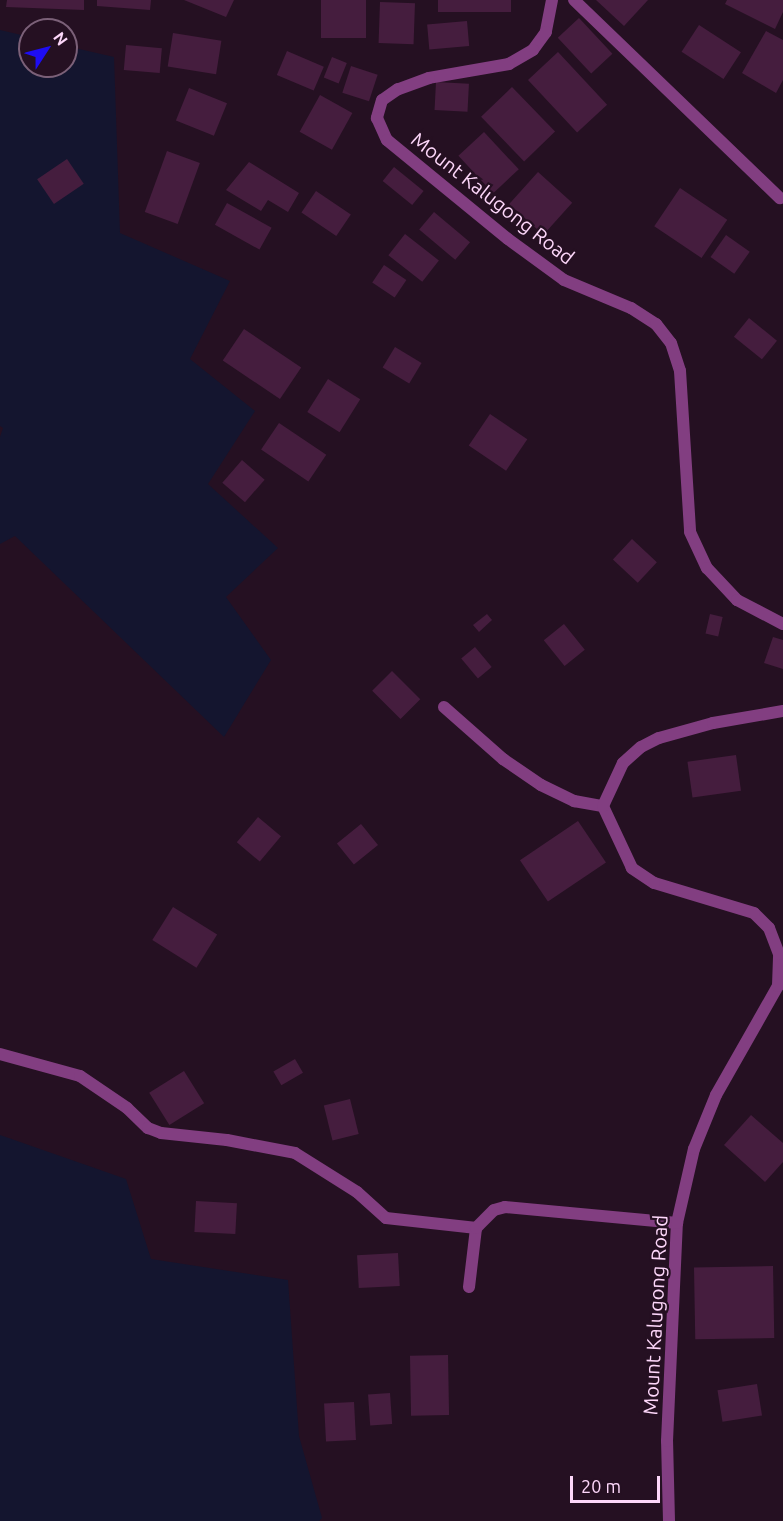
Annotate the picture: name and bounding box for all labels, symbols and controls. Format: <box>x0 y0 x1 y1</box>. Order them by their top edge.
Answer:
north arrow <box>18 18 78 78</box>
text: N <box>50 28 72 49</box>
street label: Mount Kalugong Road <box>407 127 579 269</box>
street label: Mount Kalugong Road <box>638 1214 672 1416</box>
scale bar <box>573 1464 663 1502</box>
text: 20 m <box>581 1476 621 1496</box>

